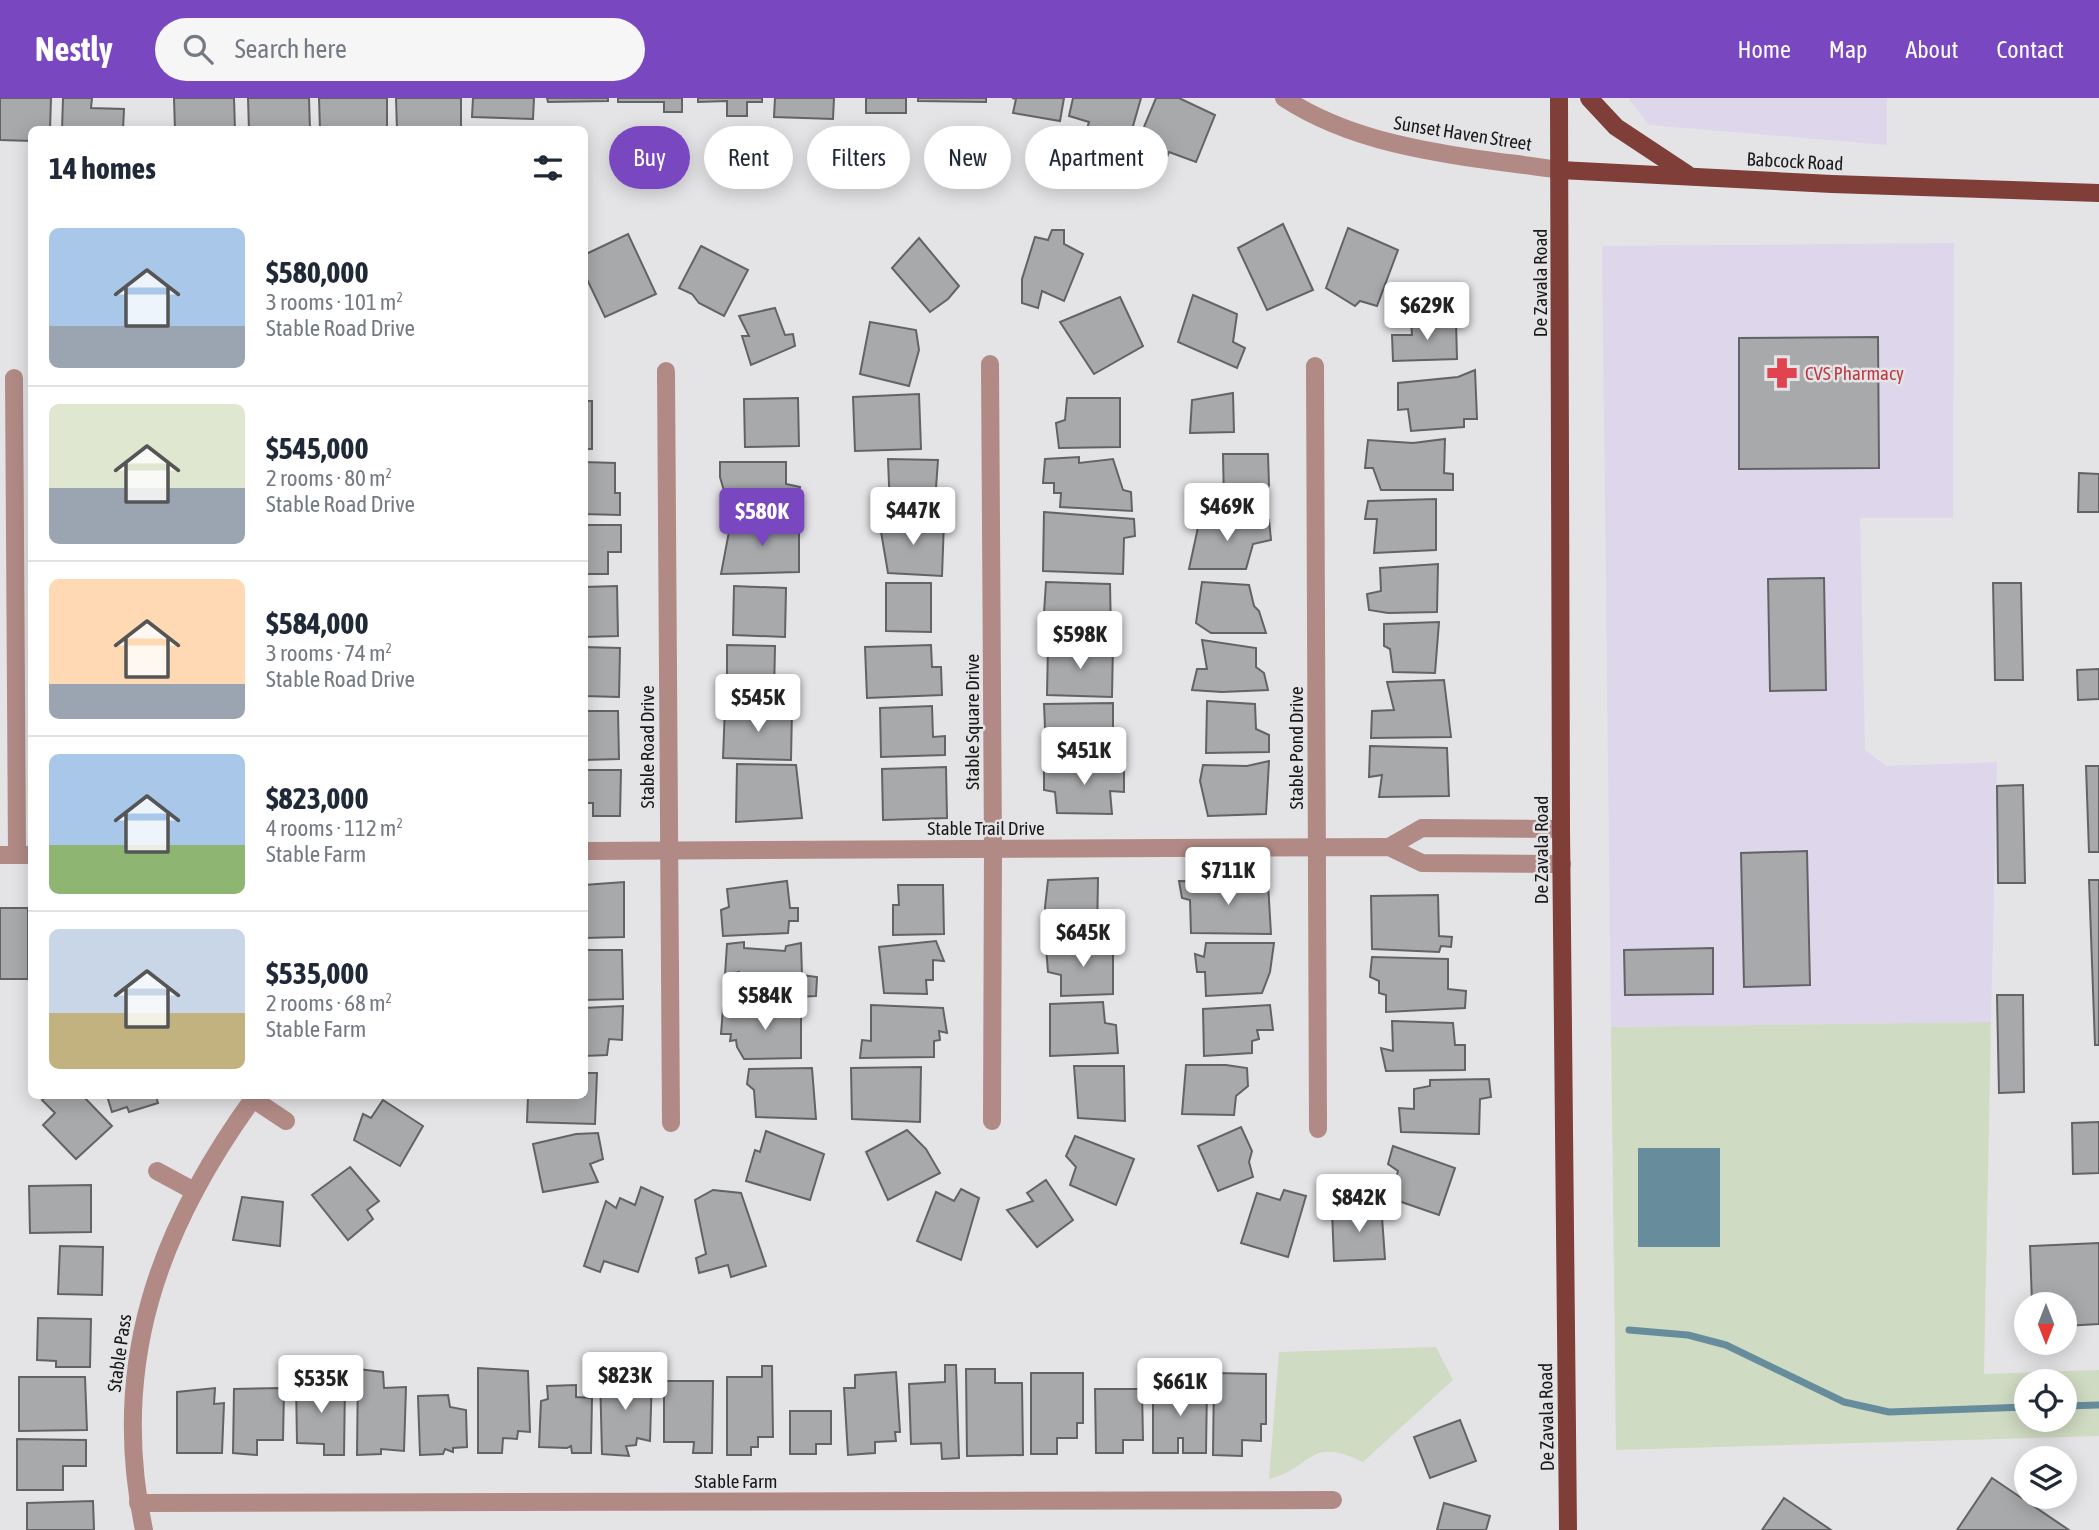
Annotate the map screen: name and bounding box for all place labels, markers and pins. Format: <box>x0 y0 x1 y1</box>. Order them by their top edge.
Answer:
pin: $629K <box>1378 282 1476 342</box>
pharmacy icon: CVS Pharmacy <box>1765 356 1799 390</box>
place label: CVS Pharmacy <box>1805 362 1904 384</box>
pin: $469K <box>1178 484 1276 543</box>
pin: $447K <box>864 488 962 547</box>
pin: $580K <box>713 489 811 548</box>
pin: $598K <box>1031 612 1129 671</box>
pin: $545K <box>709 674 807 734</box>
pin: $451K <box>1035 728 1133 787</box>
pin: $711K <box>1179 848 1277 907</box>
pin: $645K <box>1034 910 1132 969</box>
pin: $584K <box>716 972 814 1032</box>
pin: $842K <box>1310 1174 1408 1234</box>
pin: $823K <box>576 1352 674 1412</box>
pin: $535K <box>272 1356 370 1415</box>
pin: $661K <box>1131 1358 1229 1418</box>

